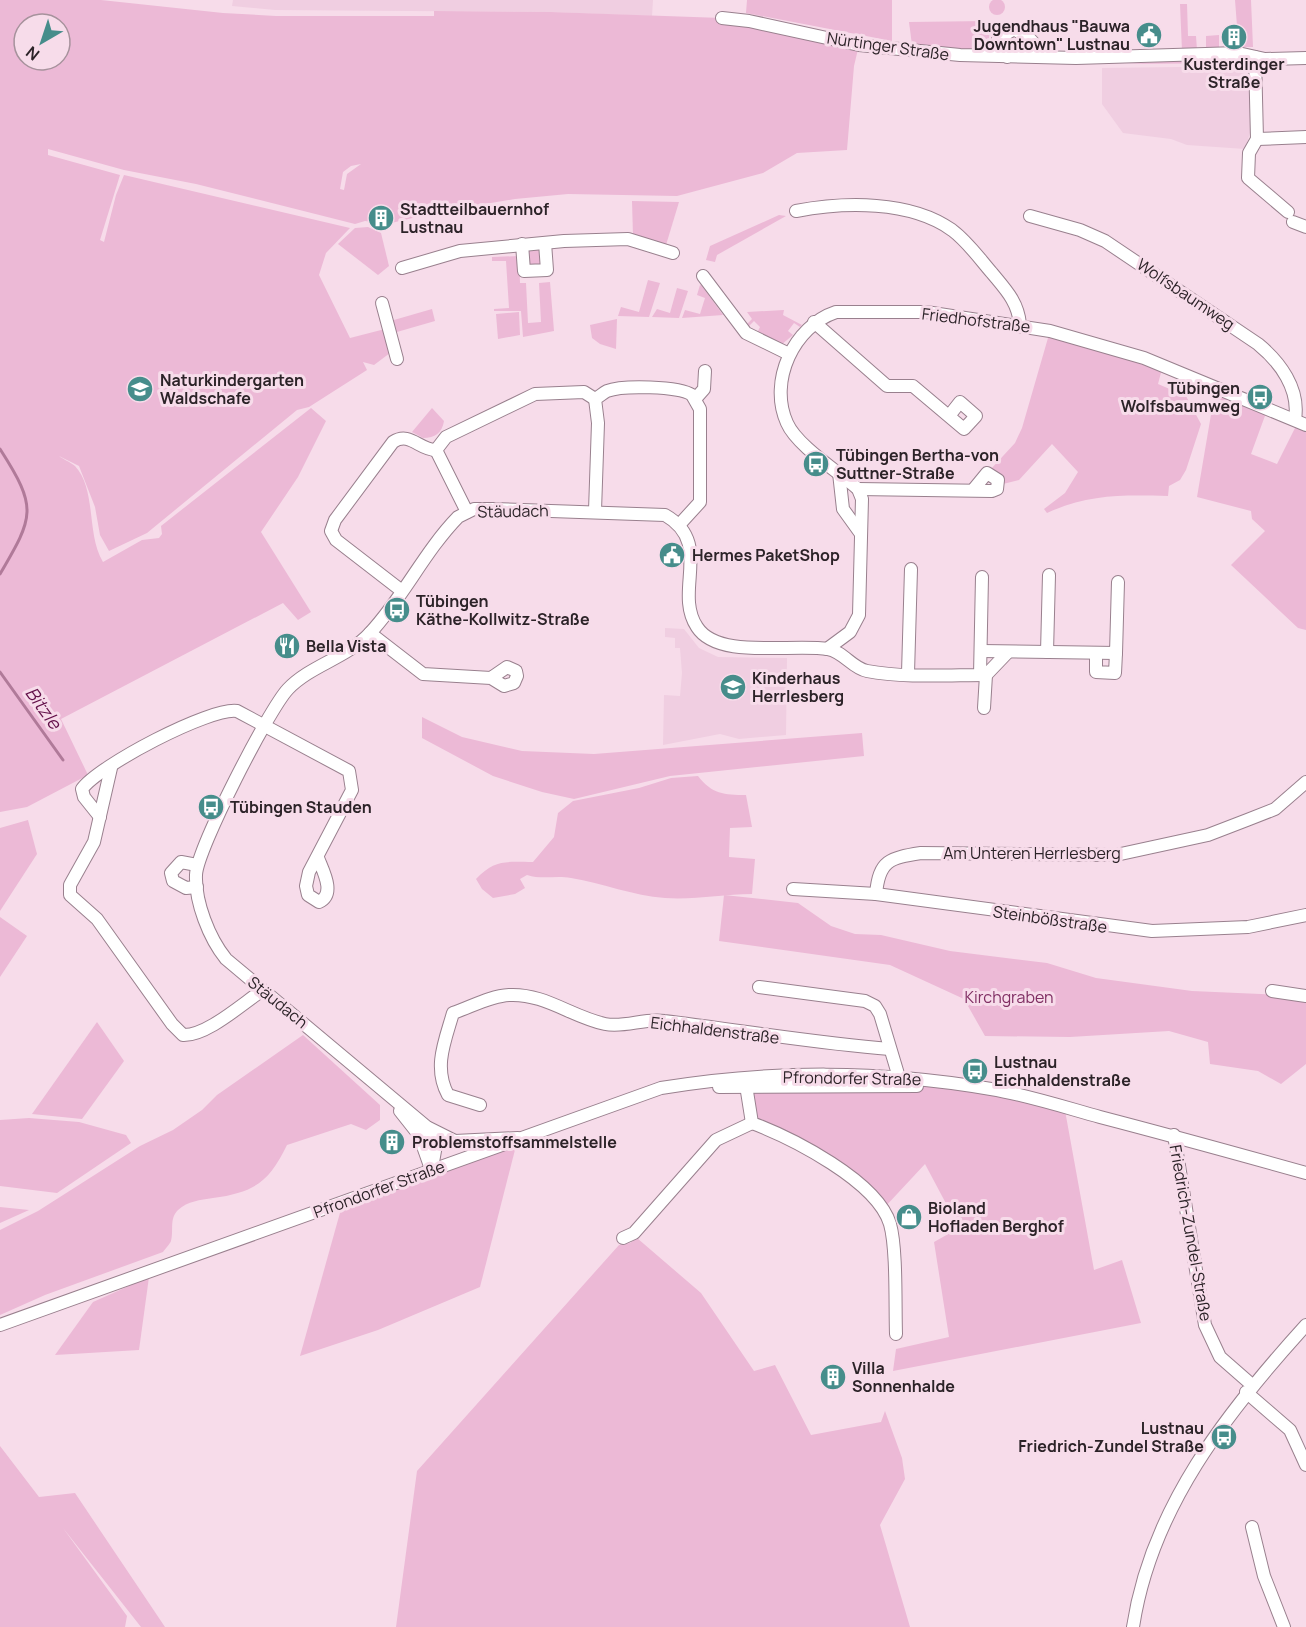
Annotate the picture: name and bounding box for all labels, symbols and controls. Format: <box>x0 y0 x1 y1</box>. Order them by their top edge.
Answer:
north arrow <box>12 12 72 72</box>
place label: Jugendhaus "Bauwa Downtown" Lustnau <box>974 15 1130 55</box>
public building icon: Jugendhaus "Bauwa Downtown" Lustnau <box>1134 20 1164 50</box>
building icon: Kusterdinger Straße <box>1219 22 1249 52</box>
street label: Nürtinger Straße <box>825 27 951 65</box>
text: N <box>21 41 44 66</box>
place label: Kusterdinger Straße <box>1183 53 1285 93</box>
place label: Stadtteilbauernhof Lustnau <box>400 198 549 238</box>
building icon: Stadtteilbauernhof Lustnau <box>366 203 396 233</box>
street label: Wolfsbaumweg <box>1133 253 1239 335</box>
street label: Friedhofstraße <box>921 302 1031 338</box>
place label: Naturkindergarten Waldschafe <box>160 369 304 409</box>
school or university icon: Naturkindergarten Waldschafe <box>125 374 155 404</box>
place label: Tübingen Wolfsbaumweg <box>1121 377 1240 417</box>
bus stop icon: Tübingen Wolfsbaumweg <box>1245 382 1275 412</box>
place label: Tübingen Bertha-von Suttner-Straße <box>836 444 999 484</box>
bus stop icon: Tübingen Bertha-von Suttner-Straße <box>801 449 831 479</box>
street label: Stäudach <box>477 499 549 523</box>
public building icon: Hermes PaketShop <box>657 540 687 570</box>
place label: Hermes PaketShop <box>692 544 840 566</box>
place label: Tübingen Käthe-Kollwitz-Straße <box>416 590 590 630</box>
bus stop icon: Tübingen Käthe-Kollwitz-Straße <box>382 595 412 625</box>
restaurant icon: Bella Vista <box>272 631 302 661</box>
place label: Bella Vista <box>306 635 386 657</box>
place label: Kinderhaus Herrlesberg <box>752 667 844 707</box>
school or university icon: Kinderhaus Herrlesberg <box>718 672 748 702</box>
water label: Bitzle <box>20 681 68 735</box>
bus stop icon: Tübingen Stauden <box>196 792 226 822</box>
place label: Tübingen Stauden <box>230 796 372 818</box>
street label: Am Unteren Herrlesberg <box>943 842 1121 864</box>
street label: Steinbößstraße <box>991 900 1109 938</box>
street label: Stäudach <box>243 971 313 1033</box>
park label: Kirchgraben <box>964 986 1054 1008</box>
street label: Eichhaldenstraße <box>649 1011 781 1049</box>
place label: Lustnau Eichhaldenstraße <box>994 1051 1131 1091</box>
bus stop icon: Lustnau Eichhaldenstraße <box>960 1056 990 1086</box>
street label: Pfrondorfer Straße <box>783 1066 921 1090</box>
building icon: Problemstoffsammelstelle <box>377 1127 407 1157</box>
place label: Problemstoffsammelstelle <box>412 1131 617 1153</box>
street label: Friedrich-Zundel-Straße <box>1165 1143 1217 1323</box>
street label: Pfrondorfer Straße <box>310 1155 448 1223</box>
place label: Bioland Hofladen Berghof <box>928 1197 1064 1237</box>
shop icon: Bioland Hofladen Berghof <box>894 1202 924 1232</box>
place label: Villa Sonnenhalde <box>852 1357 955 1397</box>
building icon: Villa Sonnenhalde <box>818 1362 848 1392</box>
place label: Lustnau Friedrich-Zundel Straße <box>1018 1417 1204 1457</box>
bus stop icon: Lustnau Friedrich-Zundel Straße <box>1209 1422 1239 1452</box>

